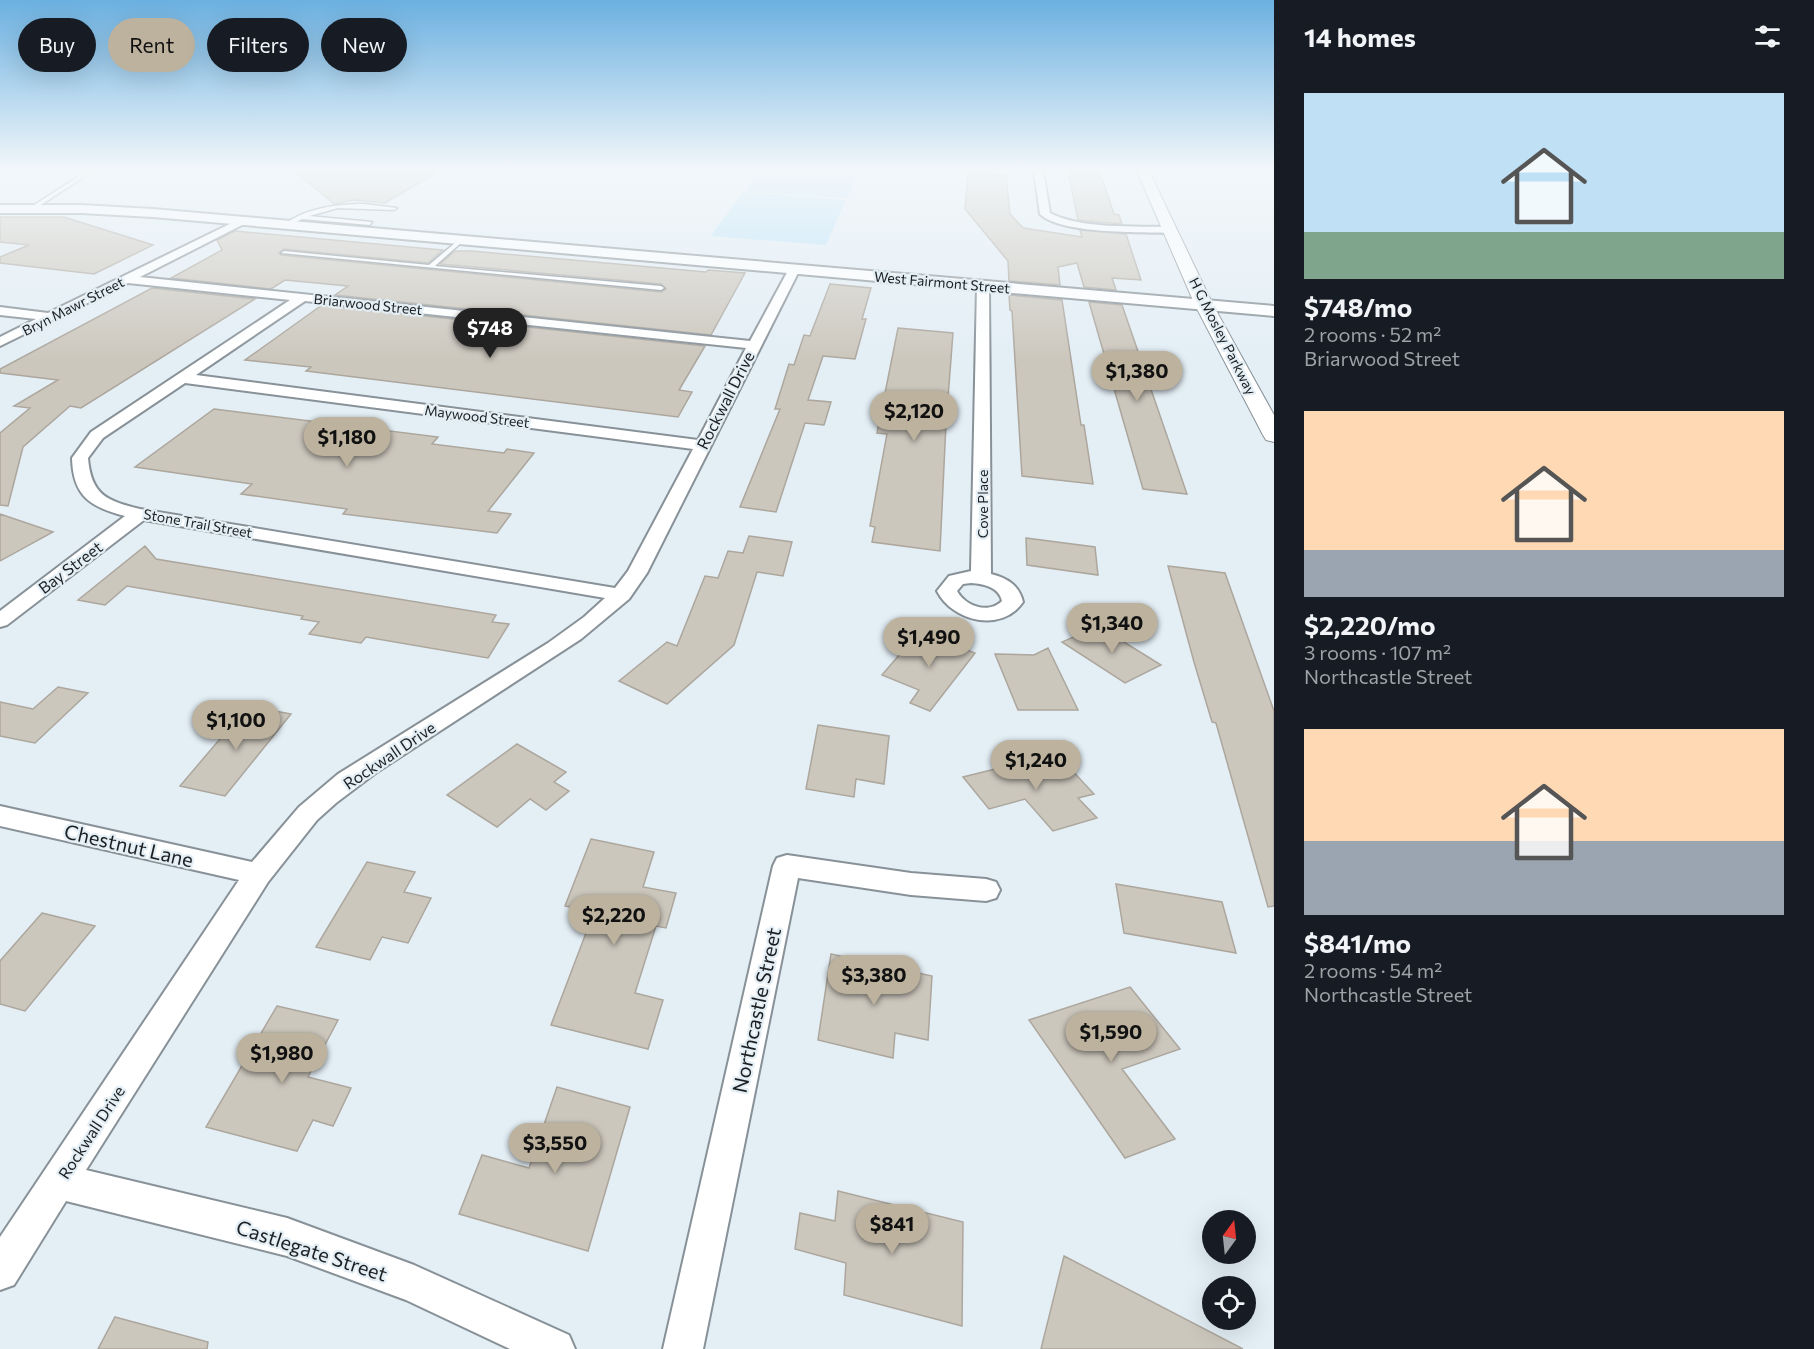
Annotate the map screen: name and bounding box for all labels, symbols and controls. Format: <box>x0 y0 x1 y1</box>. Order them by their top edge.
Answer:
chip: Buy <box>18 18 96 72</box>
chip: Rent <box>108 18 195 72</box>
chip: Filters <box>207 18 309 72</box>
chip: New <box>321 18 407 72</box>
icon: filters <box>1751 20 1784 53</box>
text: 14 homes <box>1304 21 1416 52</box>
icon: home <box>1490 132 1598 240</box>
street label: West Fairmont Street <box>873 268 1011 296</box>
street label: Bryn Mawr Street <box>19 273 127 339</box>
street label: H G Mosley Parkway <box>1186 274 1260 398</box>
street label: Briarwood Street <box>313 290 423 318</box>
text: $748/mo <box>1304 291 1412 322</box>
pin: $748 <box>454 308 526 359</box>
text: $748 <box>467 315 513 339</box>
text: 2 rooms · 52 m² <box>1304 322 1441 346</box>
text: Briarwood Street <box>1304 346 1460 370</box>
street label: Rockwall Drive <box>692 348 758 452</box>
pin: $1,380 <box>1088 351 1186 402</box>
text: $1,380 <box>1106 358 1168 382</box>
pin: $2,120 <box>865 391 963 442</box>
text: $2,120 <box>884 398 944 422</box>
street label: Maywood Street <box>424 401 531 431</box>
pin: $1,180 <box>298 417 396 468</box>
text: $1,180 <box>318 424 376 448</box>
icon: home <box>1490 450 1598 558</box>
street label: Cove Place <box>974 470 991 538</box>
street label: Stone Trail Street <box>142 505 254 541</box>
street label: Bay Street <box>34 537 106 597</box>
pin: $1,340 <box>1063 603 1161 654</box>
text: $2,220/mo <box>1304 609 1436 640</box>
text: $1,340 <box>1081 610 1143 634</box>
pin: $1,490 <box>880 617 978 668</box>
text: $1,490 <box>897 624 961 648</box>
text: 3 rooms · 107 m² <box>1304 640 1451 664</box>
text: Northcastle Street <box>1304 664 1472 688</box>
pin: $1,100 <box>187 700 285 751</box>
text: $1,100 <box>206 707 266 731</box>
street label: Rockwall Drive <box>339 717 439 793</box>
pin: $1,240 <box>987 740 1085 791</box>
text: $1,240 <box>1005 747 1067 771</box>
icon: home <box>1490 768 1598 876</box>
street label: Chestnut Lane <box>62 819 196 871</box>
pin: $2,220 <box>565 895 663 946</box>
text: $2,220 <box>582 902 646 926</box>
street label: Northcastle Street <box>727 925 785 1095</box>
text: $841/mo <box>1304 927 1411 958</box>
pin: $3,380 <box>825 955 923 1006</box>
text: 2 rooms · 54 m² <box>1304 958 1442 982</box>
text: $3,380 <box>841 962 907 986</box>
text: Northcastle Street <box>1304 982 1472 1006</box>
pin: $1,590 <box>1062 1012 1160 1063</box>
text: $1,590 <box>1080 1019 1142 1043</box>
pin: $1,980 <box>233 1033 331 1084</box>
text: $1,980 <box>250 1040 314 1064</box>
street label: Rockwall Drive <box>54 1082 128 1182</box>
pin: $3,550 <box>506 1123 604 1174</box>
text: $3,550 <box>523 1130 587 1154</box>
pin: $841 <box>856 1204 928 1255</box>
north arrow <box>1202 1210 1256 1264</box>
map controls <box>1202 1210 1256 1330</box>
text: $841 <box>870 1211 914 1235</box>
street label: Castlegate Street <box>234 1214 390 1286</box>
button: locate <box>1202 1276 1256 1330</box>

